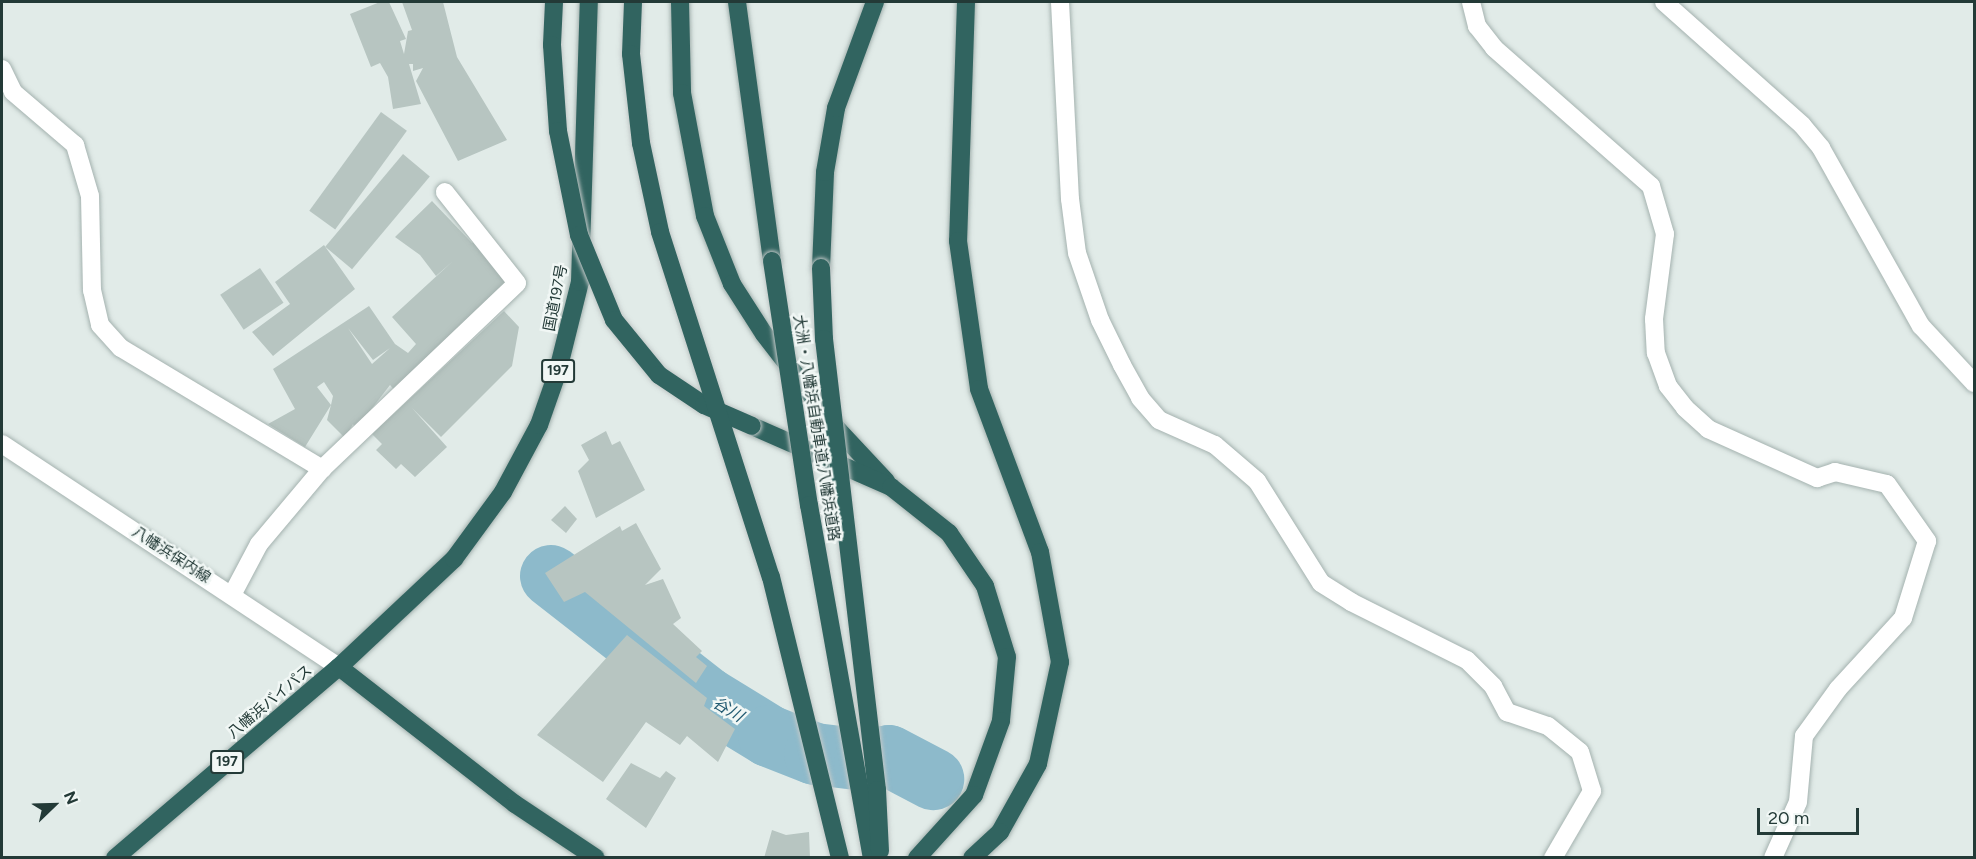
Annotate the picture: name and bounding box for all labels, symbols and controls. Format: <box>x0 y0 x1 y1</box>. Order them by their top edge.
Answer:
street label: 国道197号 <box>541 263 571 333</box>
street label: 大洲・八幡浜自動車道;八幡浜道路 <box>789 314 843 542</box>
road number: 197 <box>540 360 576 382</box>
street label: 八幡浜保内線 <box>128 523 214 587</box>
street label: 八幡浜バイパス <box>224 661 316 743</box>
water label: 谷川 <box>709 694 747 726</box>
road number: 197 <box>209 751 245 773</box>
north arrow <box>24 775 84 835</box>
text: N <box>60 788 82 807</box>
scale bar <box>1760 796 1862 834</box>
text: 20 m <box>1768 807 1809 829</box>

